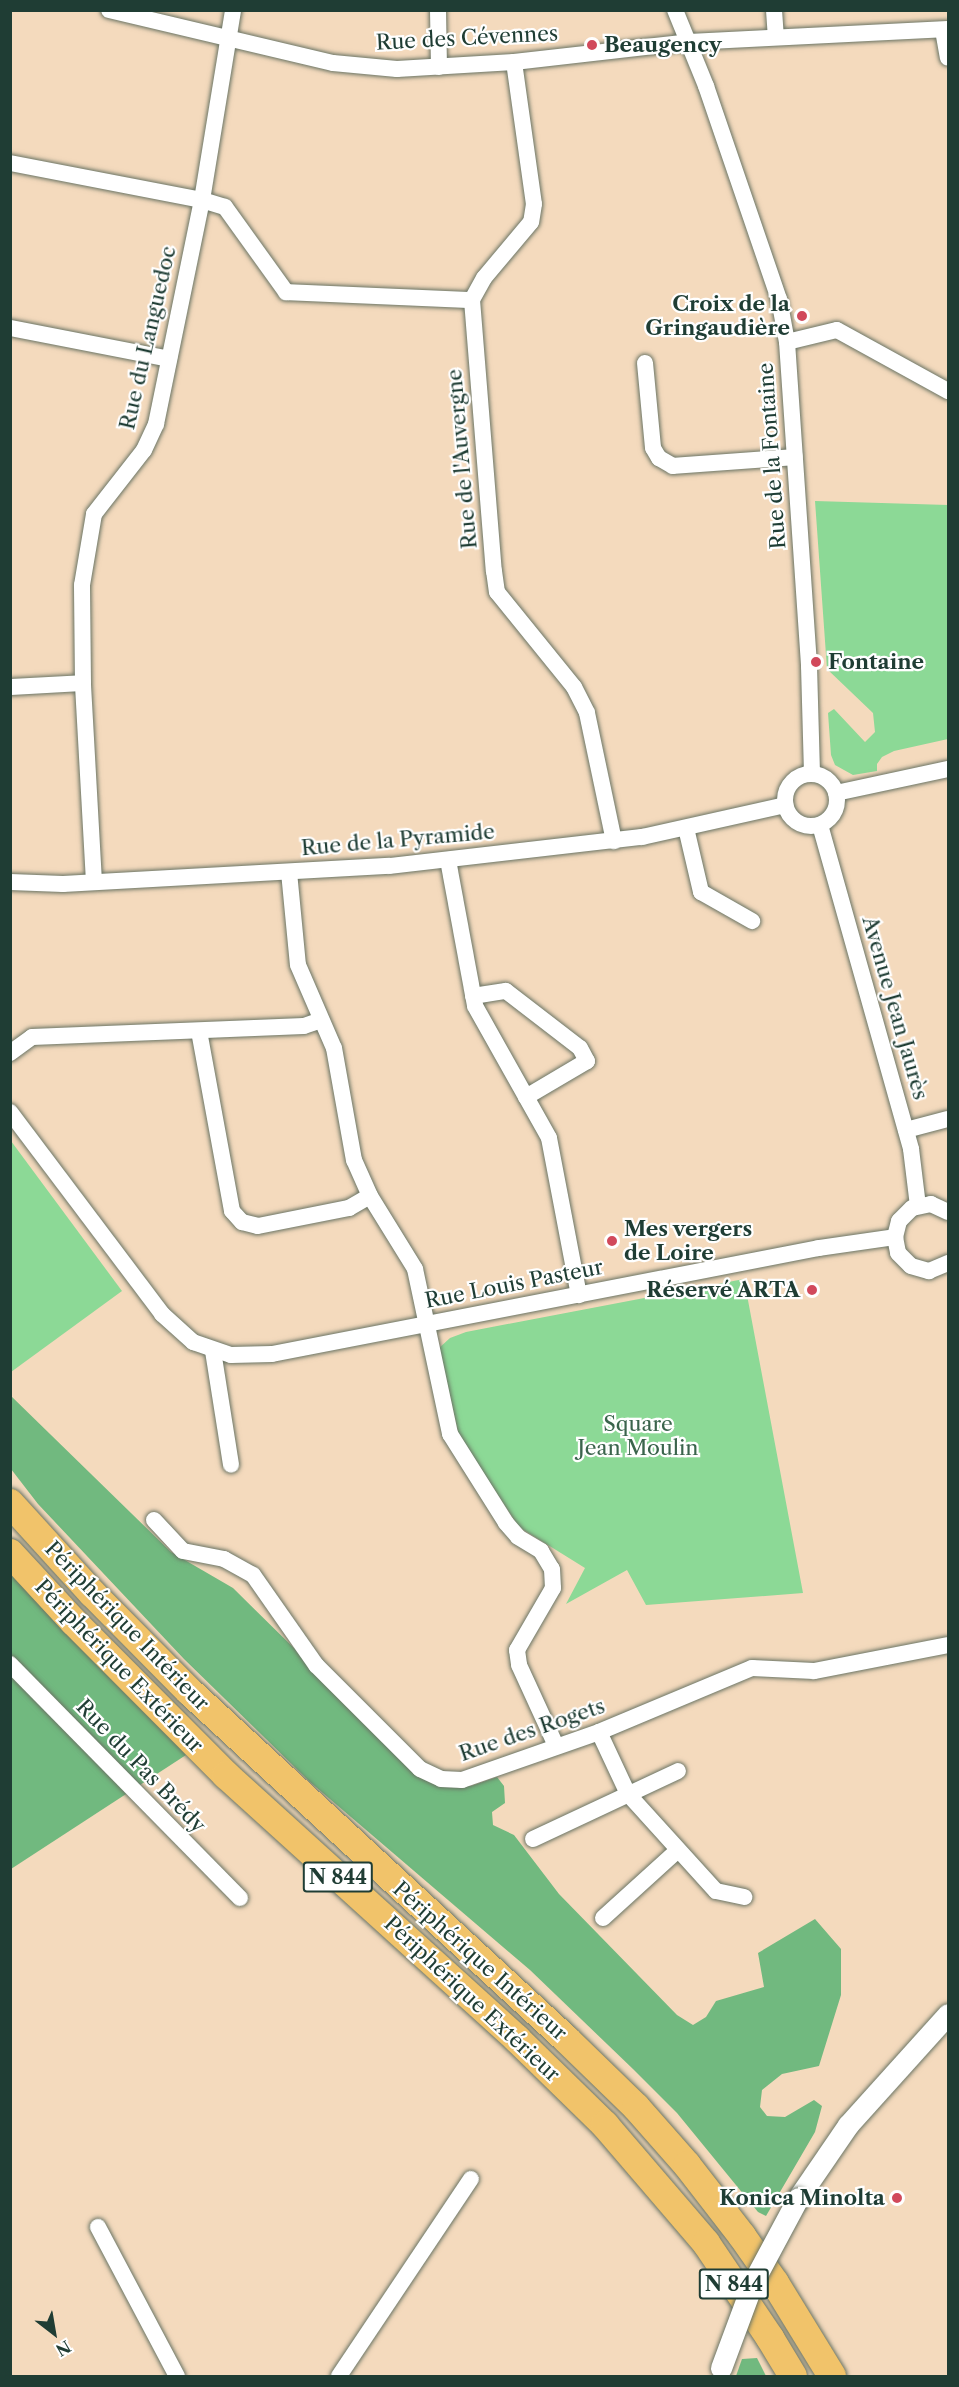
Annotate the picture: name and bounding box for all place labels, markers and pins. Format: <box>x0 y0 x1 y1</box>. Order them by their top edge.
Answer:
place label: Beaugency <box>604 32 722 58</box>
marker: Beaugency <box>585 38 599 52</box>
place label: Croix de la Gringaudière <box>645 291 790 341</box>
marker: Croix de la Gringaudière <box>795 309 809 323</box>
place label: Fontaine <box>828 649 924 675</box>
marker: Fontaine <box>809 655 823 669</box>
place label: Mes vergers de Loire <box>624 1216 753 1266</box>
marker: Mes vergers de Loire <box>605 1234 619 1248</box>
place label: Réservé ARTA <box>646 1277 800 1303</box>
marker: Réservé ARTA <box>805 1283 819 1297</box>
place label: Konica Minolta <box>719 2185 885 2211</box>
marker: Konica Minolta <box>890 2191 904 2205</box>

